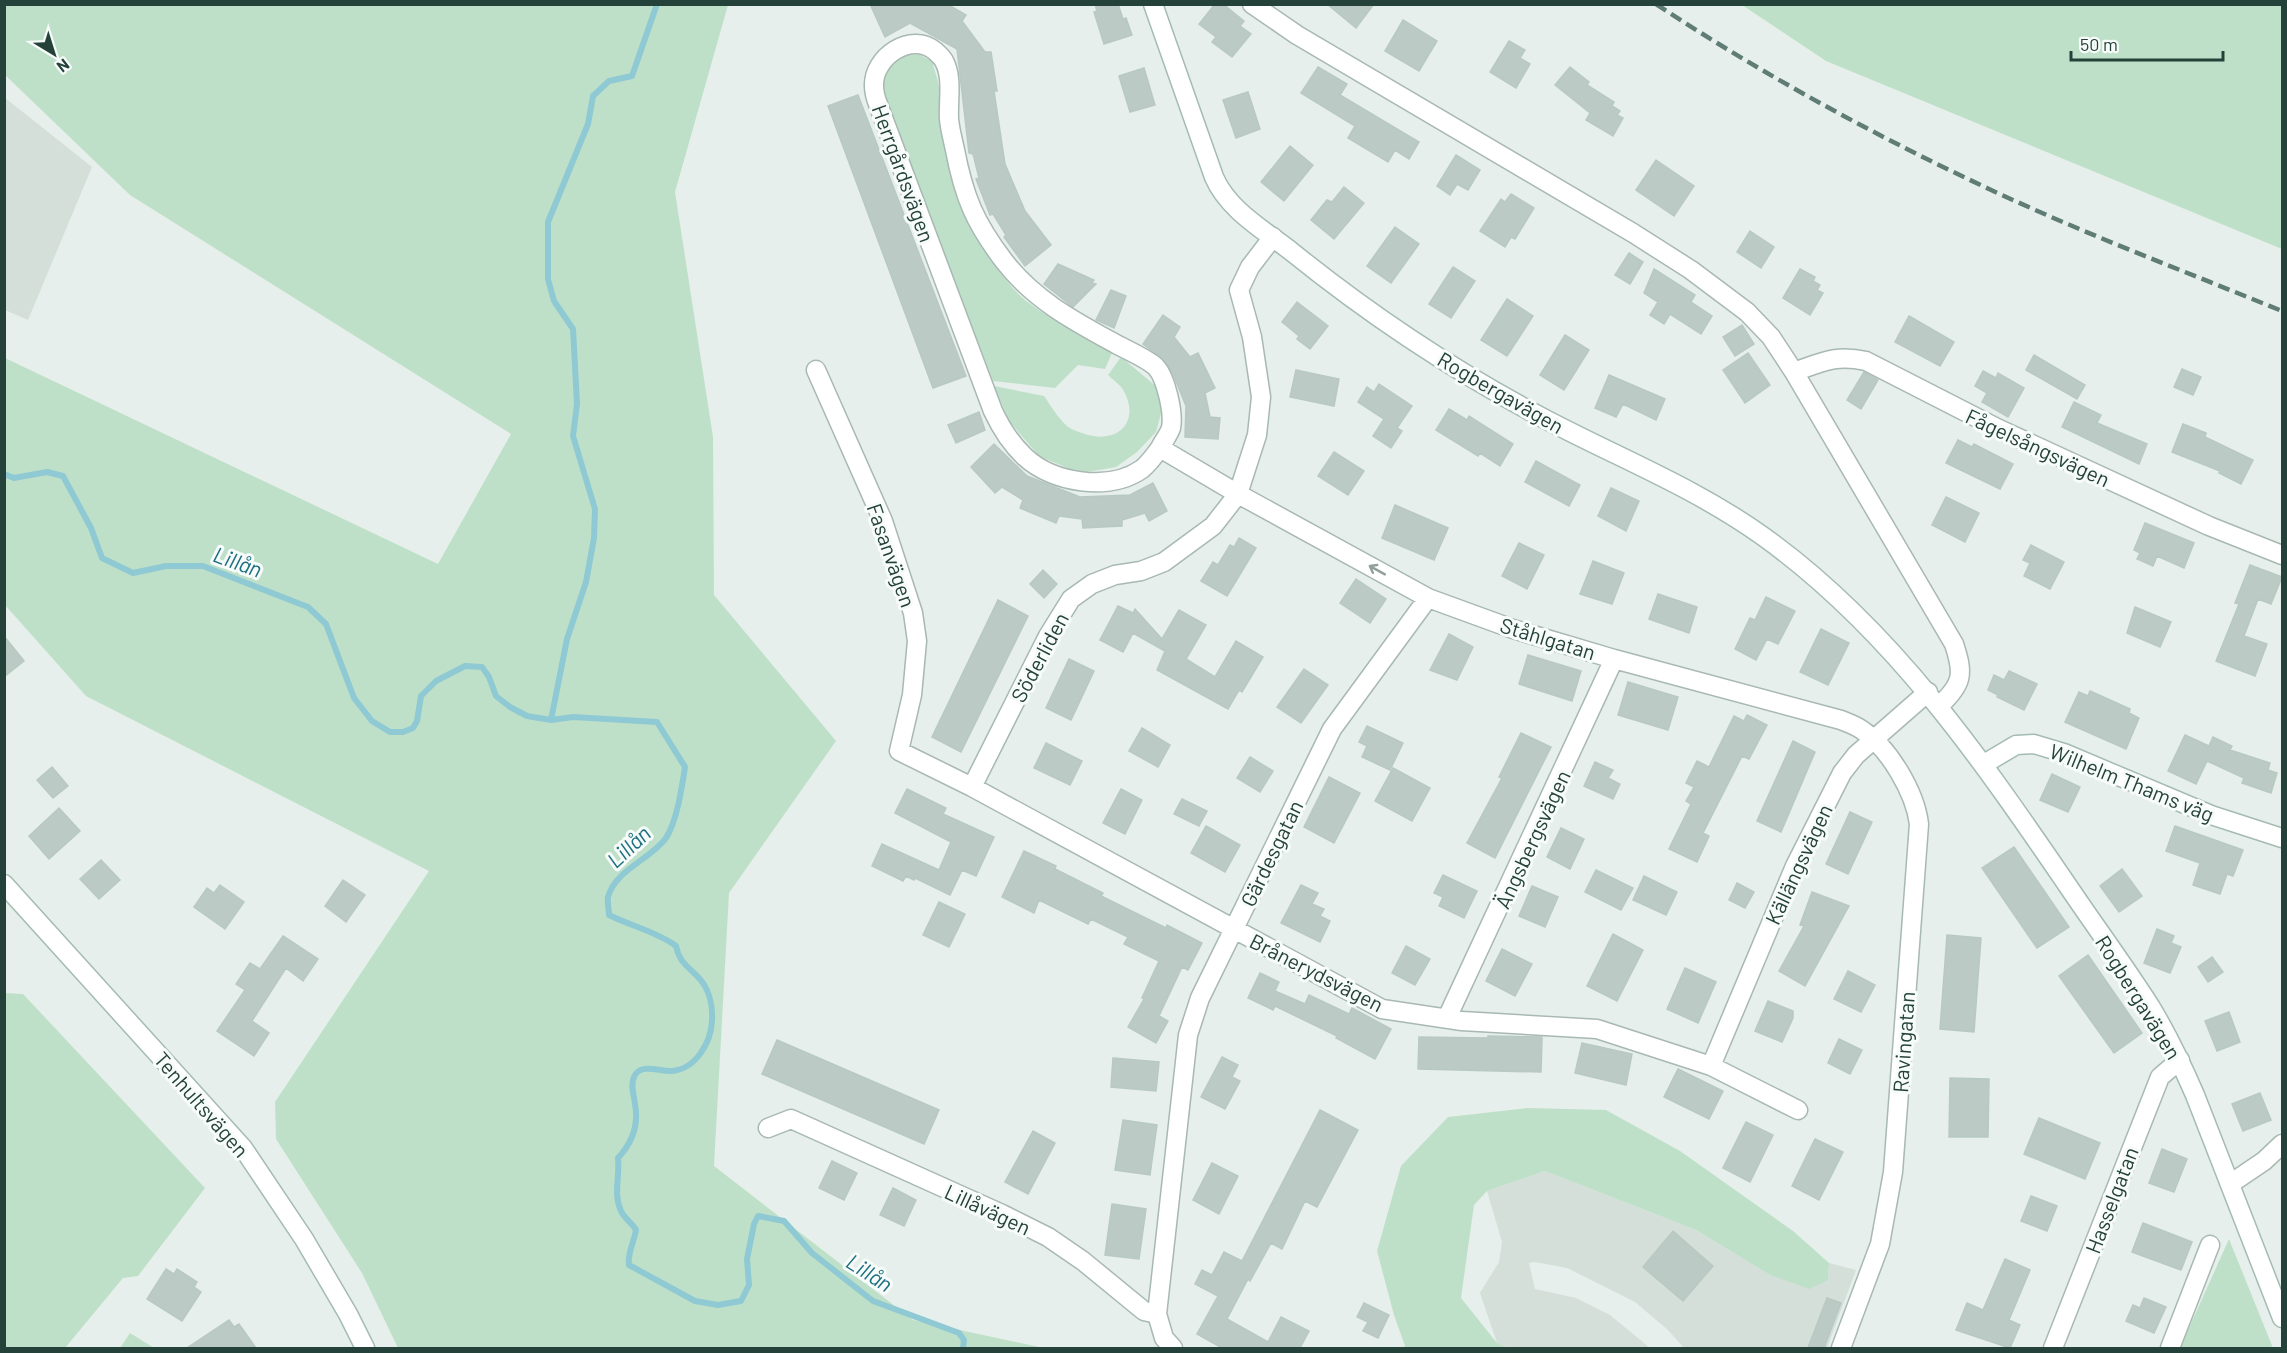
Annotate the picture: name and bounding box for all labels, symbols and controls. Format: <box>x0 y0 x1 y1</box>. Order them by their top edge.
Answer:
north arrow <box>24 24 84 84</box>
scale bar <box>2071 24 2222 62</box>
text: 50 m <box>2080 33 2118 55</box>
text: N <box>54 55 74 77</box>
street label: Herrgårdsvägen <box>868 101 940 245</box>
street label: Rogbergavägen <box>1434 346 1568 438</box>
street label: Fågelsångsvägen <box>1962 403 2114 491</box>
street label: Fasanvägen <box>863 500 921 610</box>
water label: Lillån <box>210 540 266 582</box>
one-way arrow <box>1369 564 1386 576</box>
street label: Söderliden <box>1005 608 1073 706</box>
street label: Ståhlgatan <box>1497 612 1599 664</box>
street label: Wilhelm Thams väg <box>2046 738 2218 826</box>
street label: Ängsbergsvägen <box>1489 766 1575 912</box>
street label: Gärdesgatan <box>1235 796 1307 910</box>
street label: Källängsvägen <box>1759 800 1837 928</box>
water label: Lillån <box>601 820 655 872</box>
street label: Brånerydsvägen <box>1246 928 1388 1016</box>
street label: Rogbergavägen <box>2091 930 2187 1064</box>
street label: Ravingatan <box>1887 990 1919 1094</box>
street label: Tenhultsvägen <box>149 1046 255 1162</box>
street label: Hasselgatan <box>2079 1143 2143 1257</box>
street label: Lillåvägen <box>941 1178 1035 1240</box>
water label: Lillån <box>842 1248 898 1296</box>

